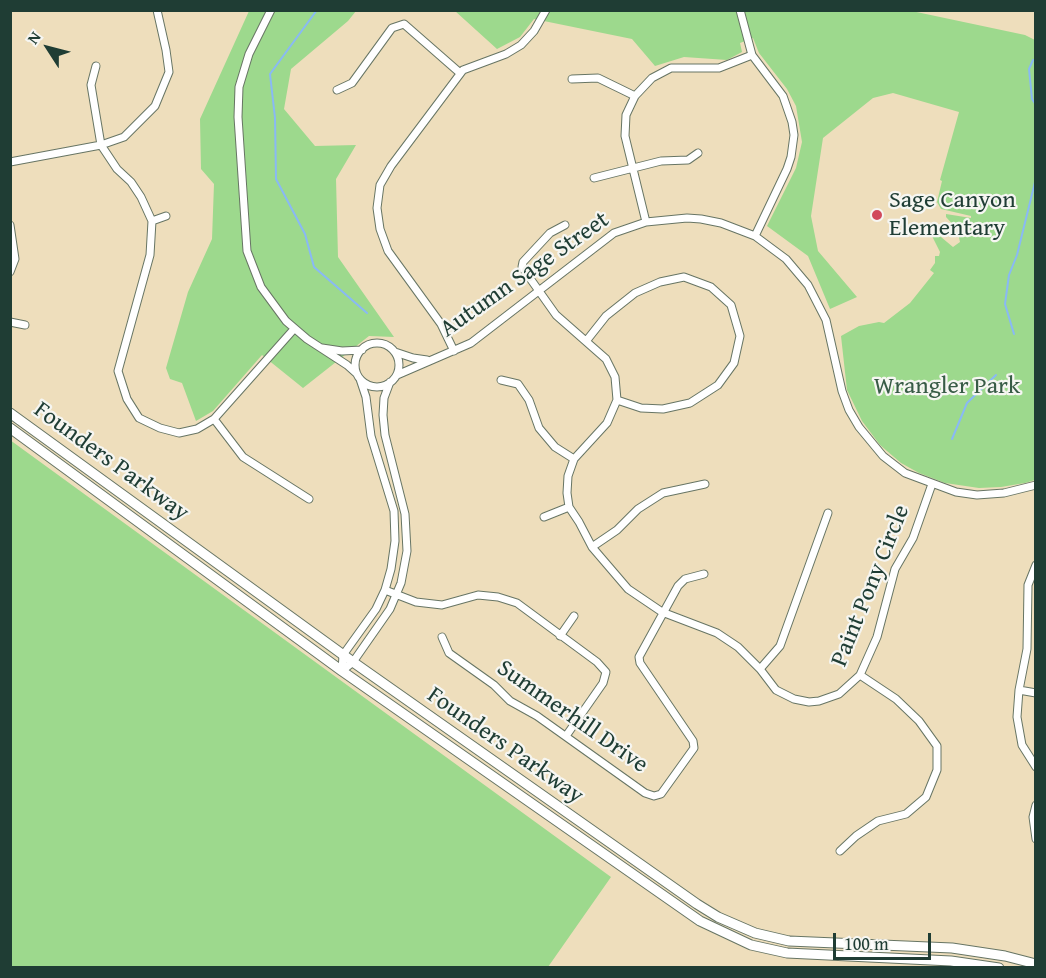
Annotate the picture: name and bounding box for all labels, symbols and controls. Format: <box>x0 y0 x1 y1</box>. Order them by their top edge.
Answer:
north arrow <box>18 18 78 78</box>
text: N <box>21 26 46 49</box>
place label: Sage Canyon Elementary <box>889 187 1016 243</box>
street label: Autumn Sage Street <box>435 206 615 344</box>
marker: Sage Canyon Elementary <box>870 208 884 222</box>
park label: Wrangler Park <box>874 373 1020 401</box>
street label: Founders Parkway <box>28 396 194 528</box>
street label: Paint Pony Circle <box>825 501 917 671</box>
street label: Summerhill Drive <box>491 654 653 780</box>
street label: Founders Parkway <box>421 681 589 811</box>
scale bar <box>836 921 934 959</box>
text: 100 m <box>844 930 889 957</box>

